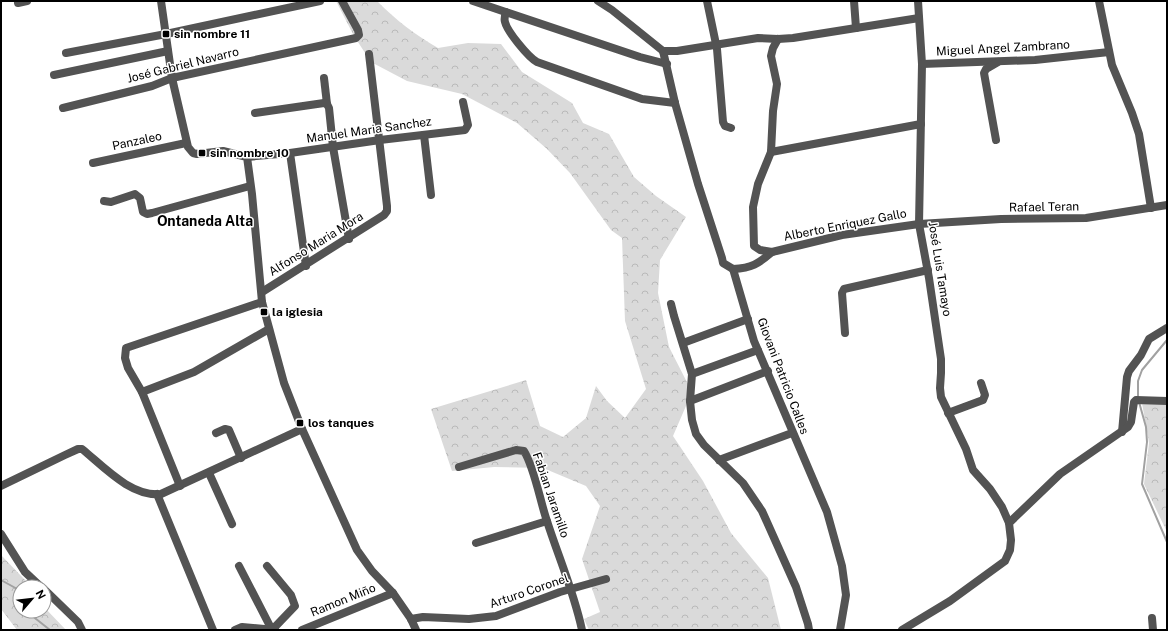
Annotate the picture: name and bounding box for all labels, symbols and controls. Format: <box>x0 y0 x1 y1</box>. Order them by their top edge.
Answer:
place label: sin nombre 11 <box>174 27 250 41</box>
marker: sin nombre 11 <box>161 29 171 39</box>
street label: Miguel Angel Zambrano <box>936 37 1070 58</box>
street label: José Gabriel Navarro <box>126 44 241 86</box>
street label: Manuel Maria Sanchez <box>306 114 433 146</box>
street label: Panzaleo <box>111 129 163 153</box>
place label: sin nombre 10 <box>210 146 289 160</box>
marker: sin nombre 10 <box>197 148 207 158</box>
street label: Rafael Teran <box>1009 199 1079 215</box>
street label: Alberto Enriquez Gallo <box>782 206 908 244</box>
street label: Alfonso Maria Mora <box>266 209 366 279</box>
district label: Ontaneda Alta <box>157 213 253 229</box>
street label: José Luis Tamayo <box>926 221 954 318</box>
place label: la iglesia <box>272 305 323 319</box>
marker: la iglesia <box>259 307 269 317</box>
street label: Giovani Patricio Calles <box>754 316 812 436</box>
place label: los tanques <box>308 416 374 430</box>
marker: los tanques <box>295 418 305 428</box>
street label: Fabian Jaramillo <box>530 450 572 540</box>
street label: Arturo Coronel <box>488 571 571 611</box>
north arrow <box>12 579 52 619</box>
street label: Ramon Miño <box>308 581 378 619</box>
text: N <box>34 588 48 601</box>

